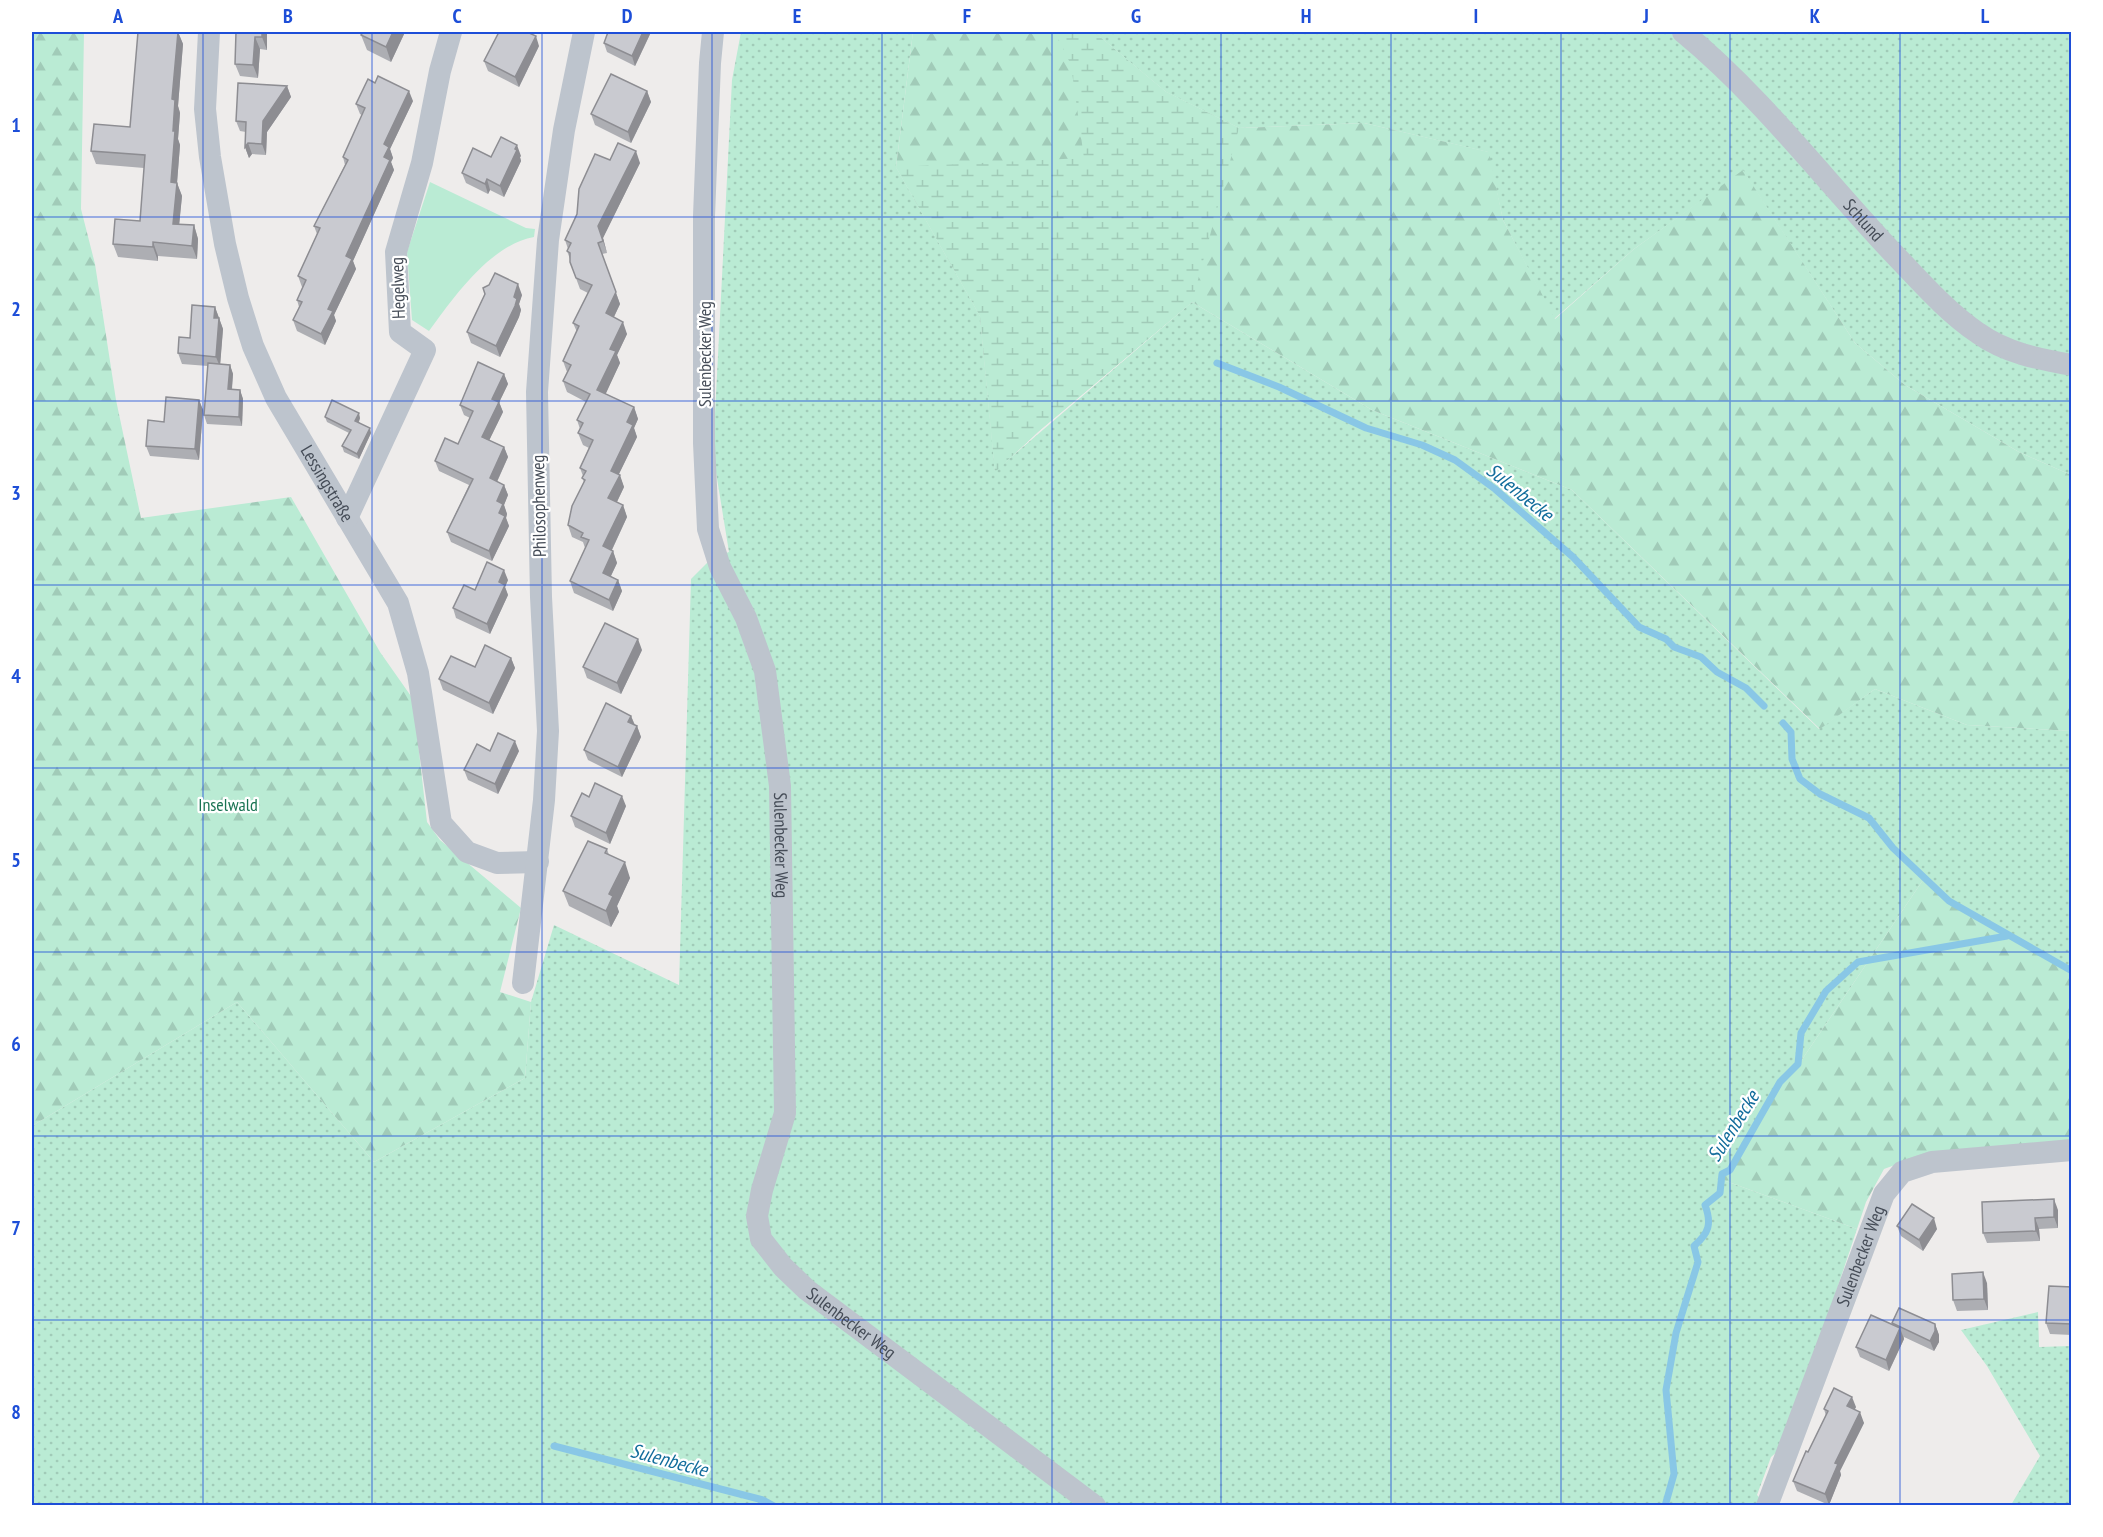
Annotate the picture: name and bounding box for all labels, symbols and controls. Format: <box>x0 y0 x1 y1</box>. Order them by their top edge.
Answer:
text: A <box>112 3 124 29</box>
text: B <box>283 3 293 29</box>
text: C <box>452 3 462 29</box>
text: D <box>622 3 633 29</box>
text: E <box>793 3 801 29</box>
text: F <box>963 3 971 29</box>
text: G <box>1131 3 1141 29</box>
text: H <box>1301 3 1311 29</box>
text: I <box>1474 3 1478 29</box>
text: J <box>1642 3 1649 29</box>
text: K <box>1810 3 1821 29</box>
text: L <box>1981 3 1990 29</box>
text: 1 <box>11 112 21 138</box>
street label: Schlund <box>1838 194 1889 246</box>
street label: Hegelweg <box>385 257 410 319</box>
text: 2 <box>11 296 21 322</box>
street label: Sulenbecker Weg <box>693 301 716 407</box>
street label: Lessingstraße <box>296 441 359 526</box>
street label: Philosophenweg <box>526 455 551 557</box>
water label: Sulenbecke <box>1481 457 1560 528</box>
text: 3 <box>11 480 21 506</box>
text: 4 <box>11 663 21 689</box>
street label: Sulenbecker Weg <box>769 792 794 898</box>
park label: Inselwald <box>198 793 258 816</box>
text: 5 <box>11 847 21 873</box>
text: 6 <box>11 1031 21 1057</box>
water label: Sulenbecke <box>1701 1084 1766 1166</box>
street label: Sulenbecker Weg <box>1831 1202 1890 1309</box>
text: 7 <box>11 1215 21 1241</box>
street label: Sulenbecker Weg <box>802 1282 901 1364</box>
text: 8 <box>11 1399 21 1425</box>
water label: Sulenbecke <box>628 1437 712 1483</box>

